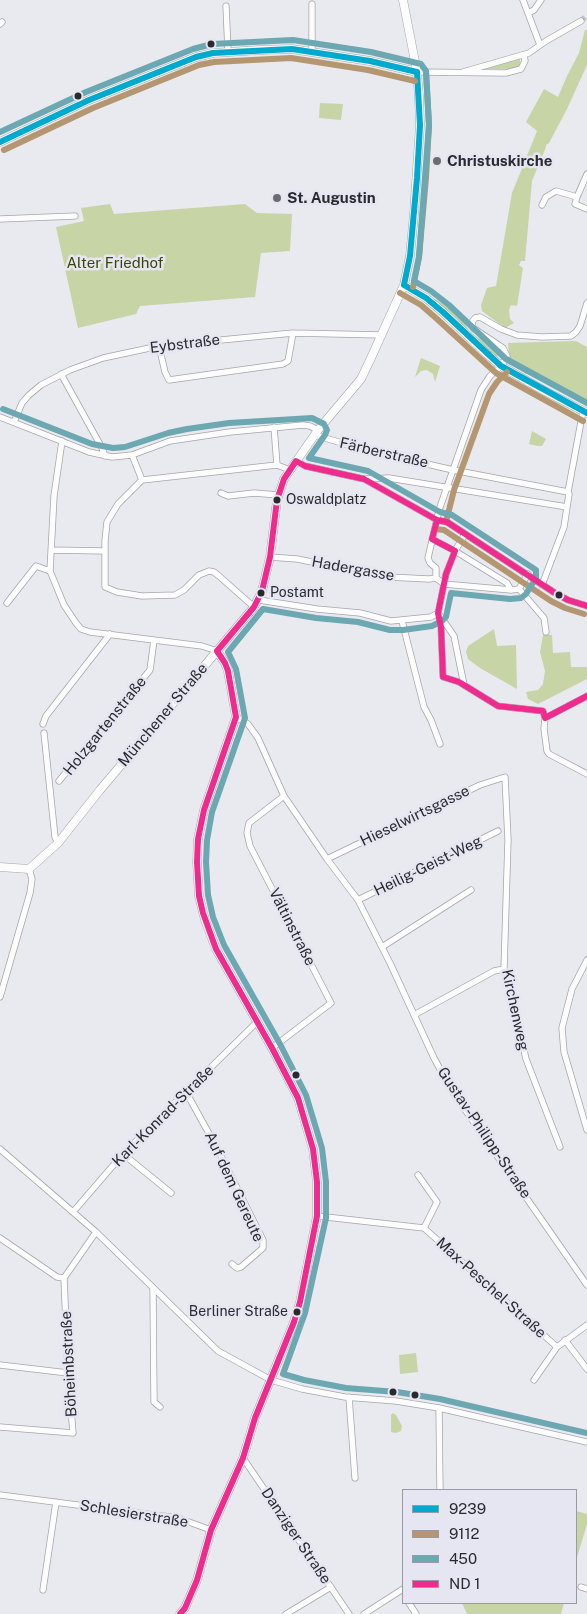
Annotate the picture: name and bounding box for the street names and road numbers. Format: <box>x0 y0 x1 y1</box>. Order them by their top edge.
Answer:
street label: Eybstraße <box>149 331 221 357</box>
street label: Färberstraße <box>338 434 430 472</box>
street label: Hadergasse <box>310 553 396 585</box>
street label: Münchener Straße <box>115 660 211 770</box>
street label: Holzgartenstraße <box>60 673 150 779</box>
street label: Hieselwirtsgasse <box>357 782 473 850</box>
street label: Heilig-Geist-Weg <box>371 832 485 900</box>
street label: Vältinstraße <box>265 885 319 969</box>
street label: Kirchenweg <box>498 968 532 1052</box>
street label: Karl-Konrad-Straße <box>109 1062 217 1170</box>
street label: Gustav-Philipp-Straße <box>433 1064 535 1202</box>
street label: Auf dem Gereute <box>201 1129 267 1245</box>
street label: Max-Peschel-Straße <box>432 1234 550 1342</box>
street label: Böheimbstraße <box>57 1311 81 1417</box>
street label: Danziger Straße <box>257 1484 335 1588</box>
street label: Schlesierstraße <box>79 1497 189 1531</box>

